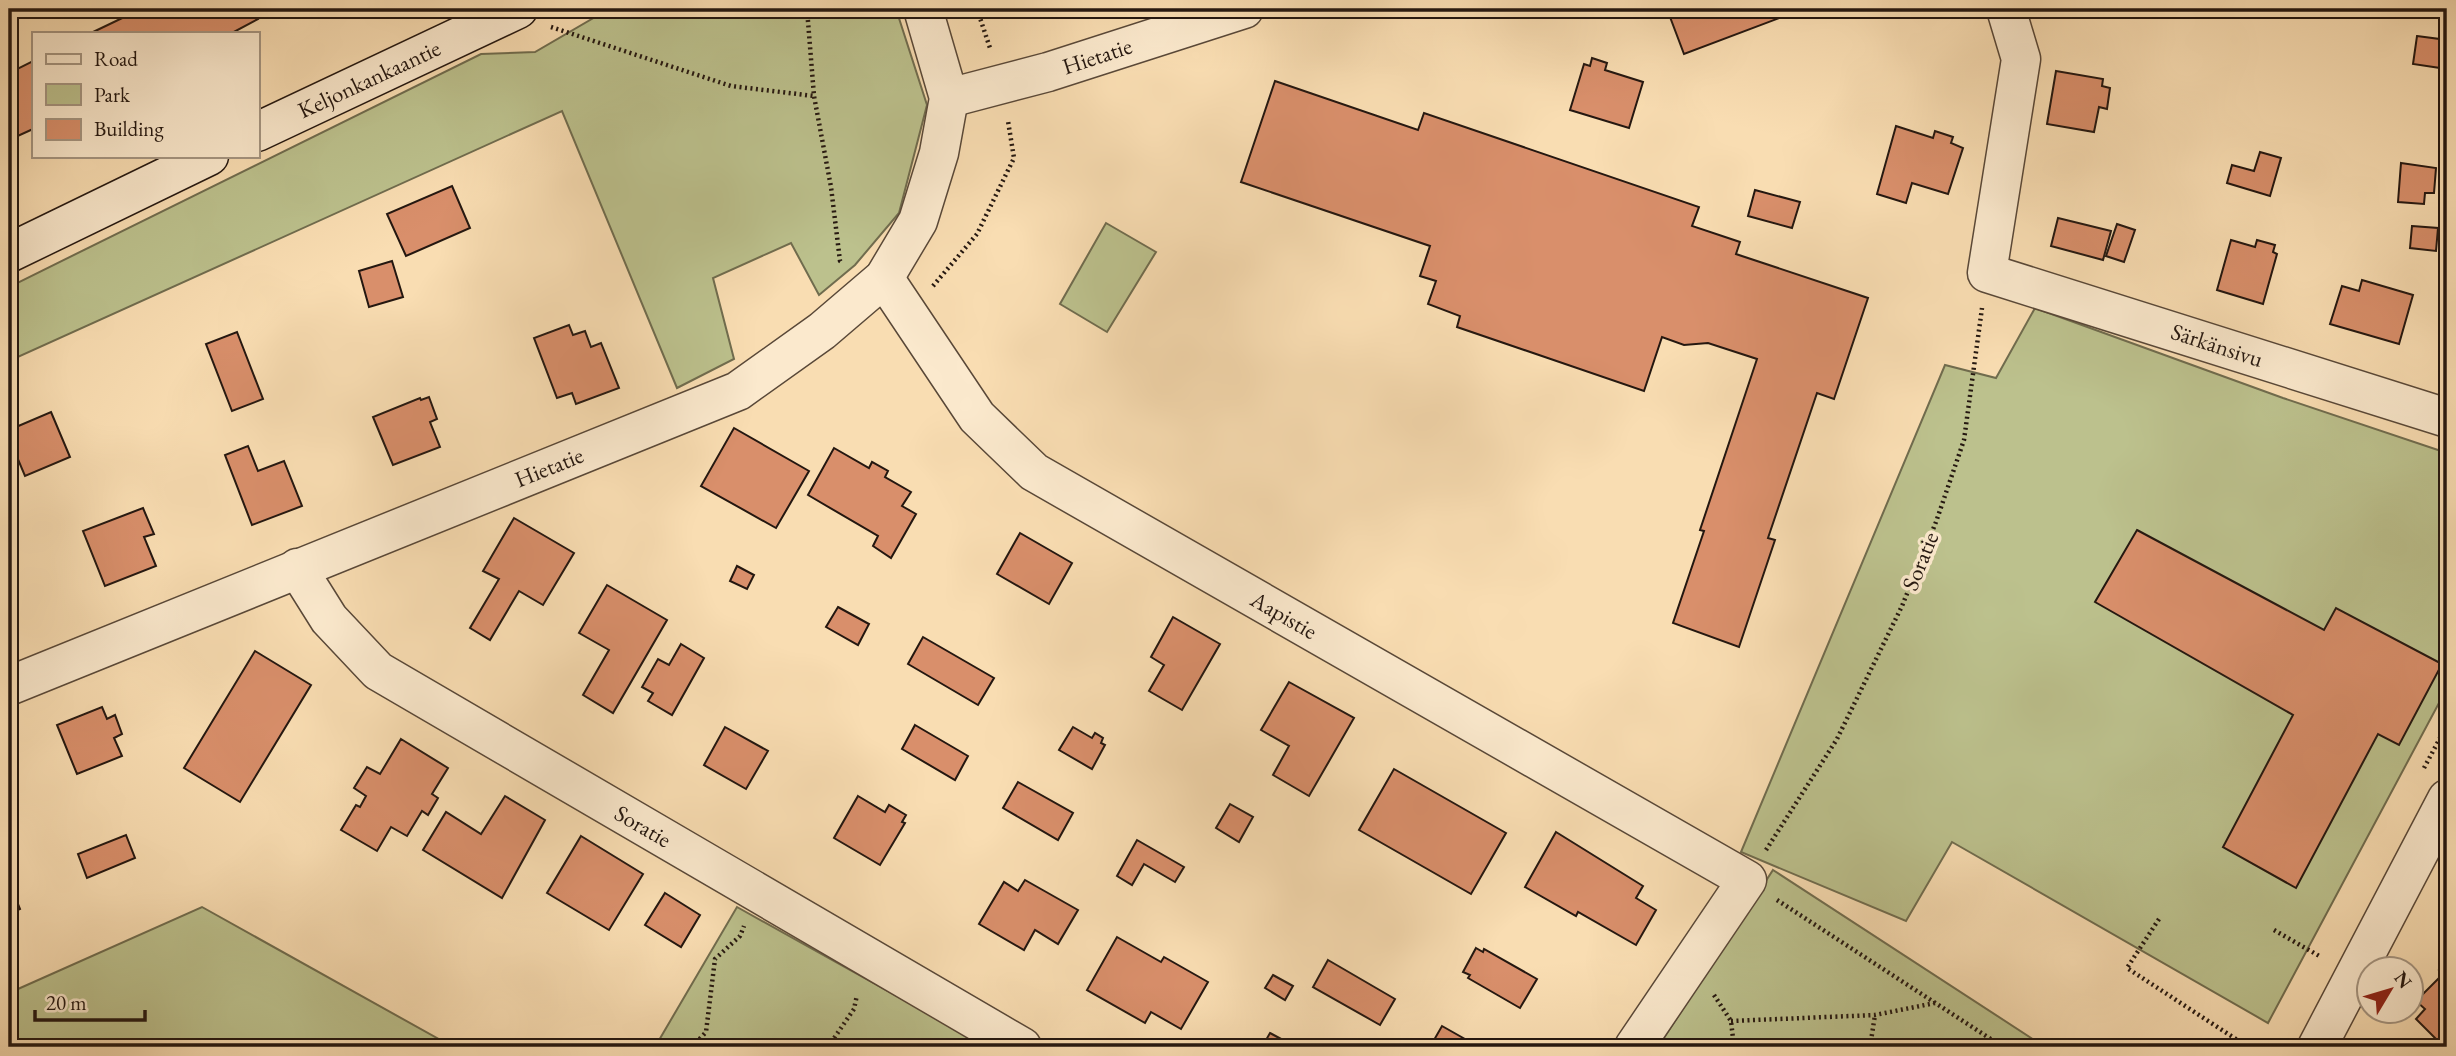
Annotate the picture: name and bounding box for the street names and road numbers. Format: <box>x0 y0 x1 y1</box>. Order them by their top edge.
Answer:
street label: Hietatie <box>1058 31 1136 81</box>
street label: Keljonkankaantie <box>293 33 445 125</box>
street label: Särkänsivu <box>2167 316 2267 374</box>
street label: Hietatie <box>510 440 588 494</box>
street label: Soratie <box>1895 527 1945 595</box>
street label: Aapistie <box>1244 584 1323 646</box>
street label: Soratie <box>609 798 677 854</box>

